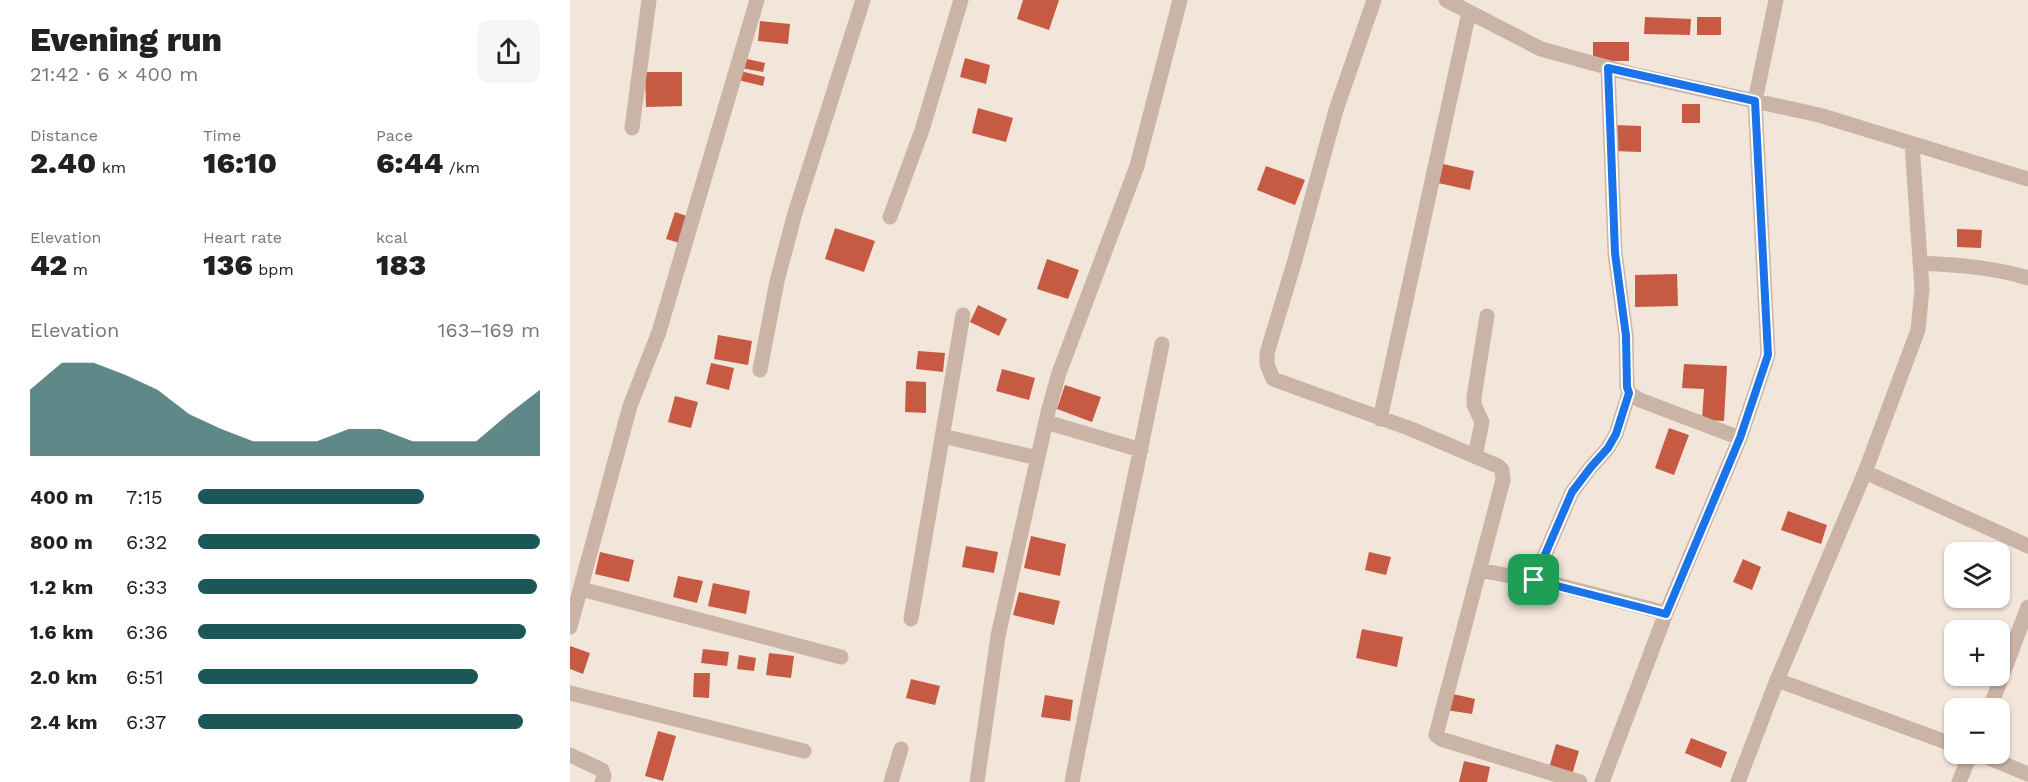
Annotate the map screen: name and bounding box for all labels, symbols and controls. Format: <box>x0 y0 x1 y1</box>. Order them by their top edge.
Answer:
text: Evening run <box>30 20 222 59</box>
button: share <box>477 20 540 83</box>
text: 21:42 · 6 × 400 m <box>30 62 198 86</box>
text: Distance <box>30 126 98 145</box>
text: Time <box>203 126 241 145</box>
text: Pace <box>376 126 413 145</box>
text: 2.40 <box>30 145 96 180</box>
text: 16:10 <box>203 145 277 180</box>
text: 6:44 <box>376 145 443 180</box>
text: km <box>96 158 126 177</box>
text: /km <box>443 158 480 177</box>
text: Elevation <box>30 228 101 247</box>
text: Heart rate <box>203 228 282 247</box>
text: kcal <box>376 228 408 247</box>
text: 42 <box>30 247 67 282</box>
text: 136 <box>203 247 253 282</box>
text: 183 <box>376 247 426 282</box>
text: m <box>67 260 88 279</box>
text: bpm <box>253 260 294 279</box>
text: Elevation <box>30 318 119 342</box>
text: 163–169 m <box>438 318 540 342</box>
text: 400 m <box>30 485 93 509</box>
text: 7:15 <box>126 485 163 509</box>
text: 800 m <box>30 530 93 554</box>
text: 6:32 <box>126 530 167 554</box>
map controls <box>1944 542 2010 764</box>
button: layers <box>1944 542 2010 608</box>
pin <box>1508 554 1559 605</box>
icon: arrive <box>1517 563 1550 596</box>
text: 1.2 km <box>30 575 93 599</box>
text: 6:33 <box>126 575 167 599</box>
text: 1.6 km <box>30 620 94 644</box>
text: 6:36 <box>126 620 168 644</box>
button: + <box>1944 620 2010 686</box>
text: 2.0 km <box>30 665 97 689</box>
text: 6:51 <box>126 665 164 689</box>
button: − <box>1944 698 2010 764</box>
text: 2.4 km <box>30 710 98 734</box>
text: 6:37 <box>126 710 166 734</box>

